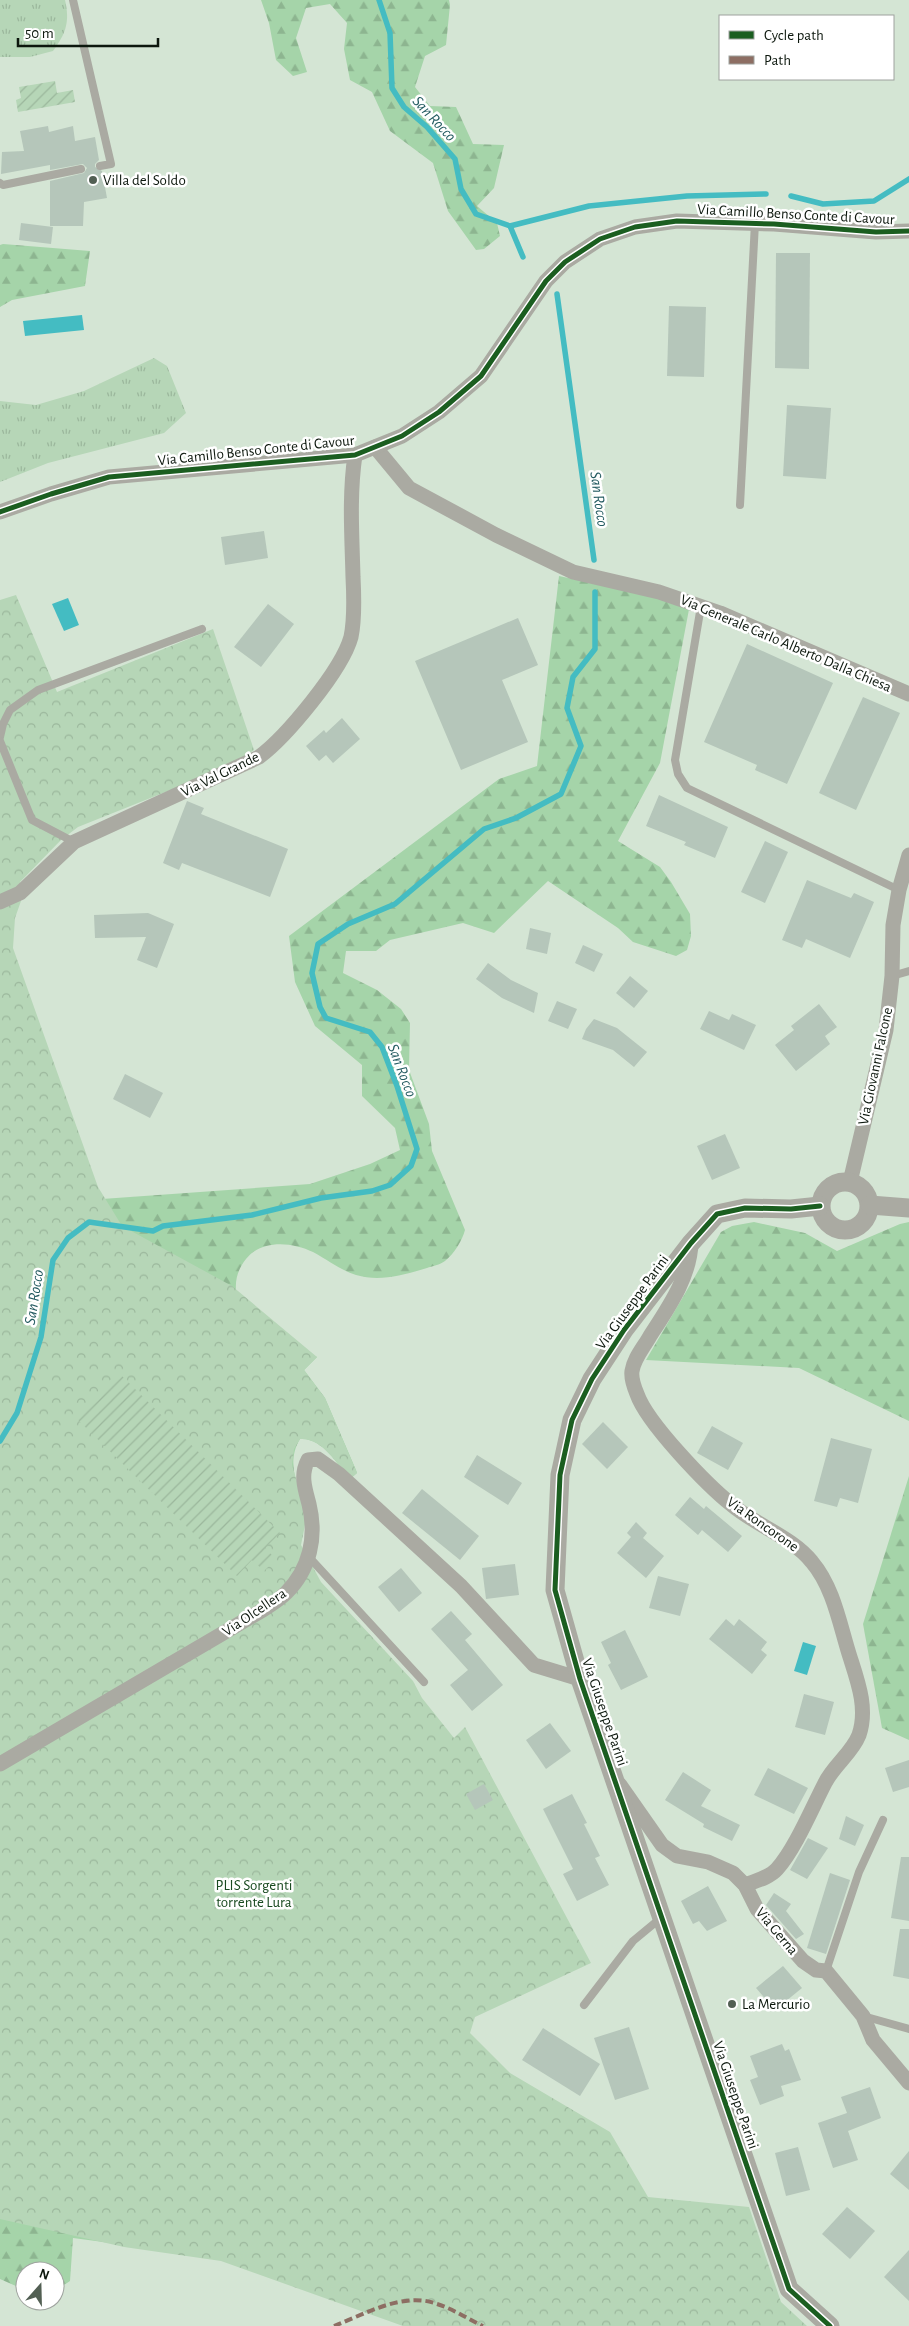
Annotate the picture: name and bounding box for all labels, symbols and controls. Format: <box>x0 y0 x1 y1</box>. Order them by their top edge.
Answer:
scale bar <box>18 15 158 47</box>
legend <box>719 15 894 80</box>
text: 50 m <box>25 26 54 41</box>
text: Cycle path <box>764 28 824 43</box>
text: Path <box>764 53 791 68</box>
water label: San Rocco <box>409 93 459 145</box>
place label: Villa del Soldo <box>103 173 186 188</box>
marker: Villa del Soldo <box>87 174 99 186</box>
street label: Via Camillo Benso Conte di Cavour <box>697 202 895 227</box>
street label: Via Camillo Benso Conte di Cavour <box>157 433 355 468</box>
water label: San Rocco <box>587 471 611 528</box>
street label: Via Generale Carlo Alberto Dalla Chiesa <box>678 592 894 695</box>
street label: Via Val Grande <box>179 749 262 800</box>
street label: Via Giovanni Falcone <box>856 1006 895 1126</box>
water label: San Rocco <box>385 1042 420 1100</box>
street label: Via Giuseppe Parini <box>593 1252 672 1352</box>
water label: San Rocco <box>22 1268 46 1326</box>
street label: Via Roncorone <box>724 1494 801 1555</box>
street label: Via Olcellera <box>220 1586 289 1639</box>
street label: Via Giuseppe Parini <box>579 1656 630 1768</box>
park label: PLIS Sorgenti torrente Lura <box>216 1878 292 1910</box>
street label: Via Gerna <box>753 1905 801 1958</box>
place label: La Mercurio <box>742 1997 810 2012</box>
marker: La Mercurio <box>726 1998 738 2010</box>
street label: Via Giuseppe Parini <box>710 2039 761 2151</box>
north arrow <box>15 2261 65 2311</box>
text: N <box>37 2266 51 2283</box>

